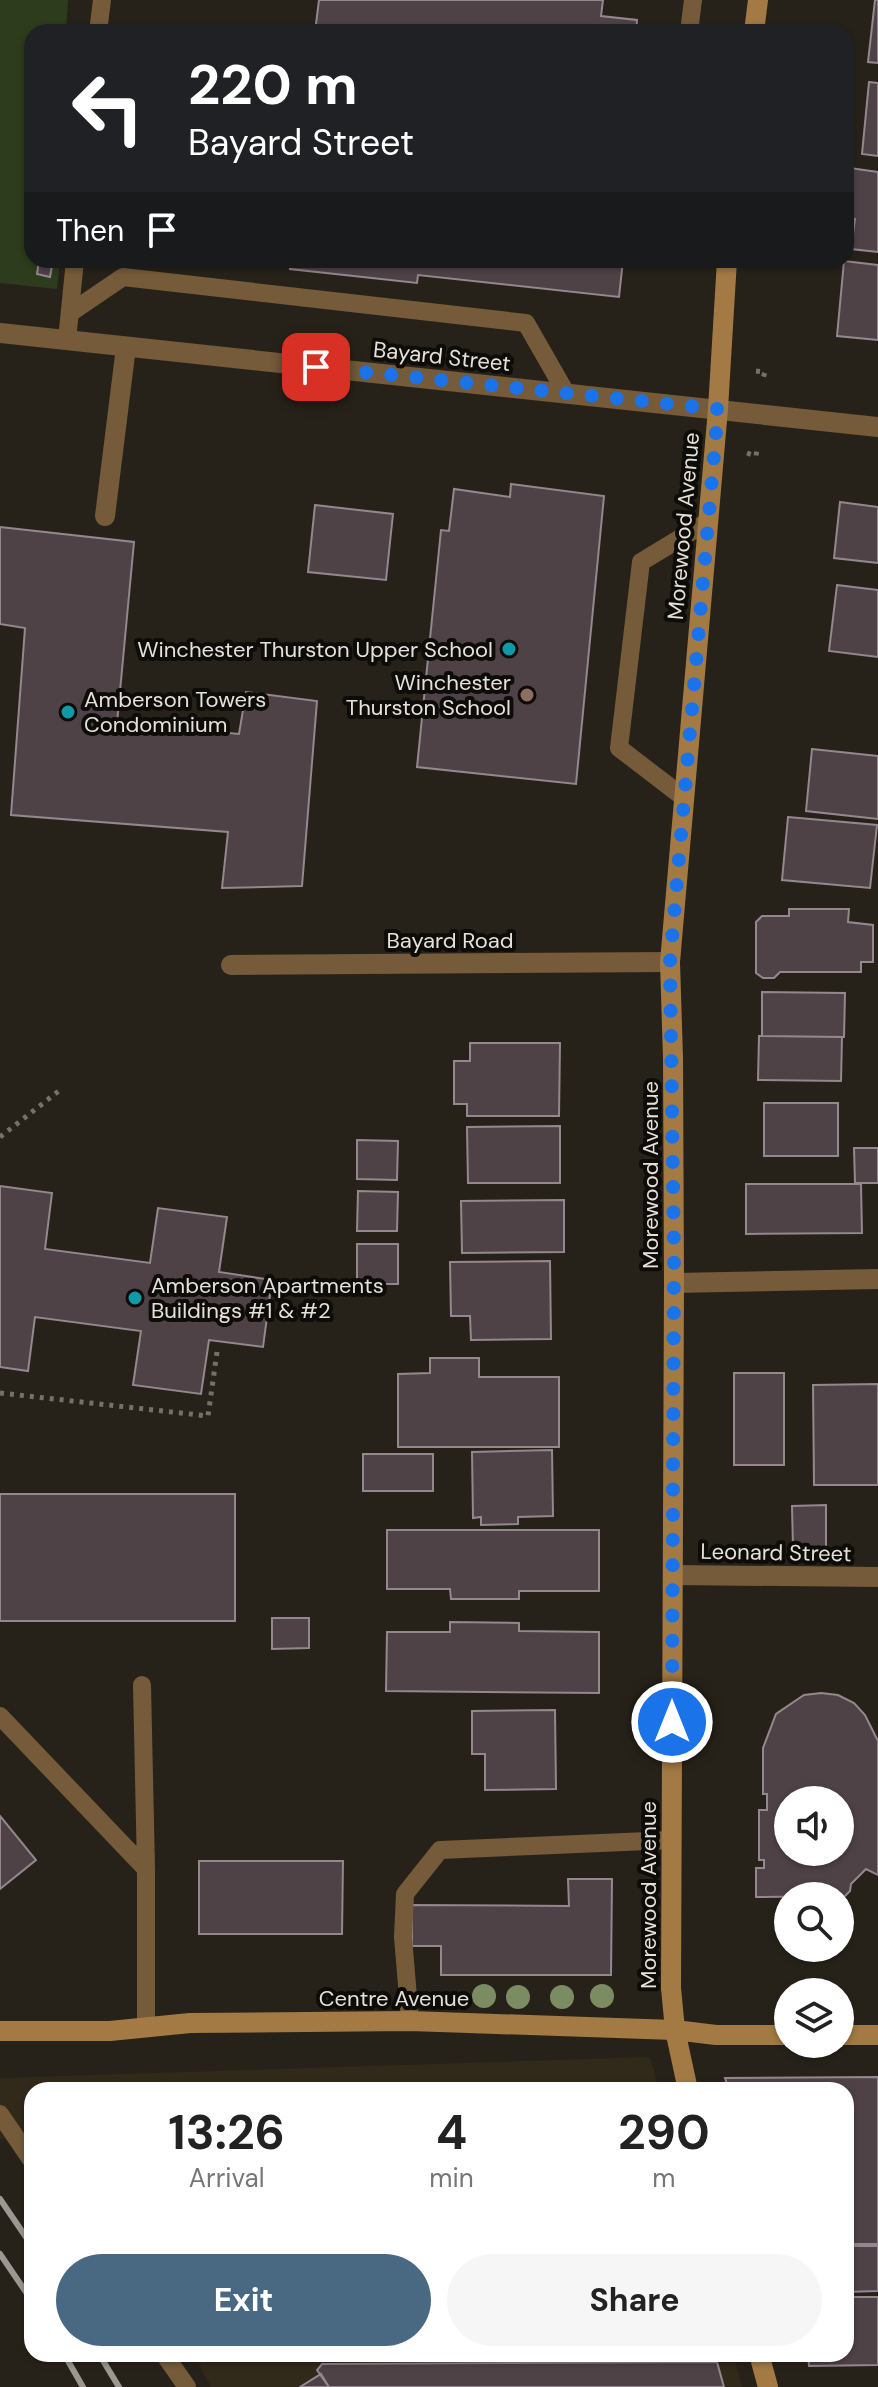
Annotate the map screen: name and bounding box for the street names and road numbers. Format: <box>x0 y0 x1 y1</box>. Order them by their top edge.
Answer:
street label: Bayard Street <box>372 335 512 378</box>
street label: Morewood Avenue <box>661 431 706 621</box>
street label: Bayard Road <box>386 926 514 955</box>
street label: Morewood Avenue <box>636 1081 665 1269</box>
street label: Leonard Street <box>700 1537 852 1568</box>
street label: Morewood Avenue <box>634 1801 663 1989</box>
street label: Centre Avenue <box>319 1984 469 2013</box>

